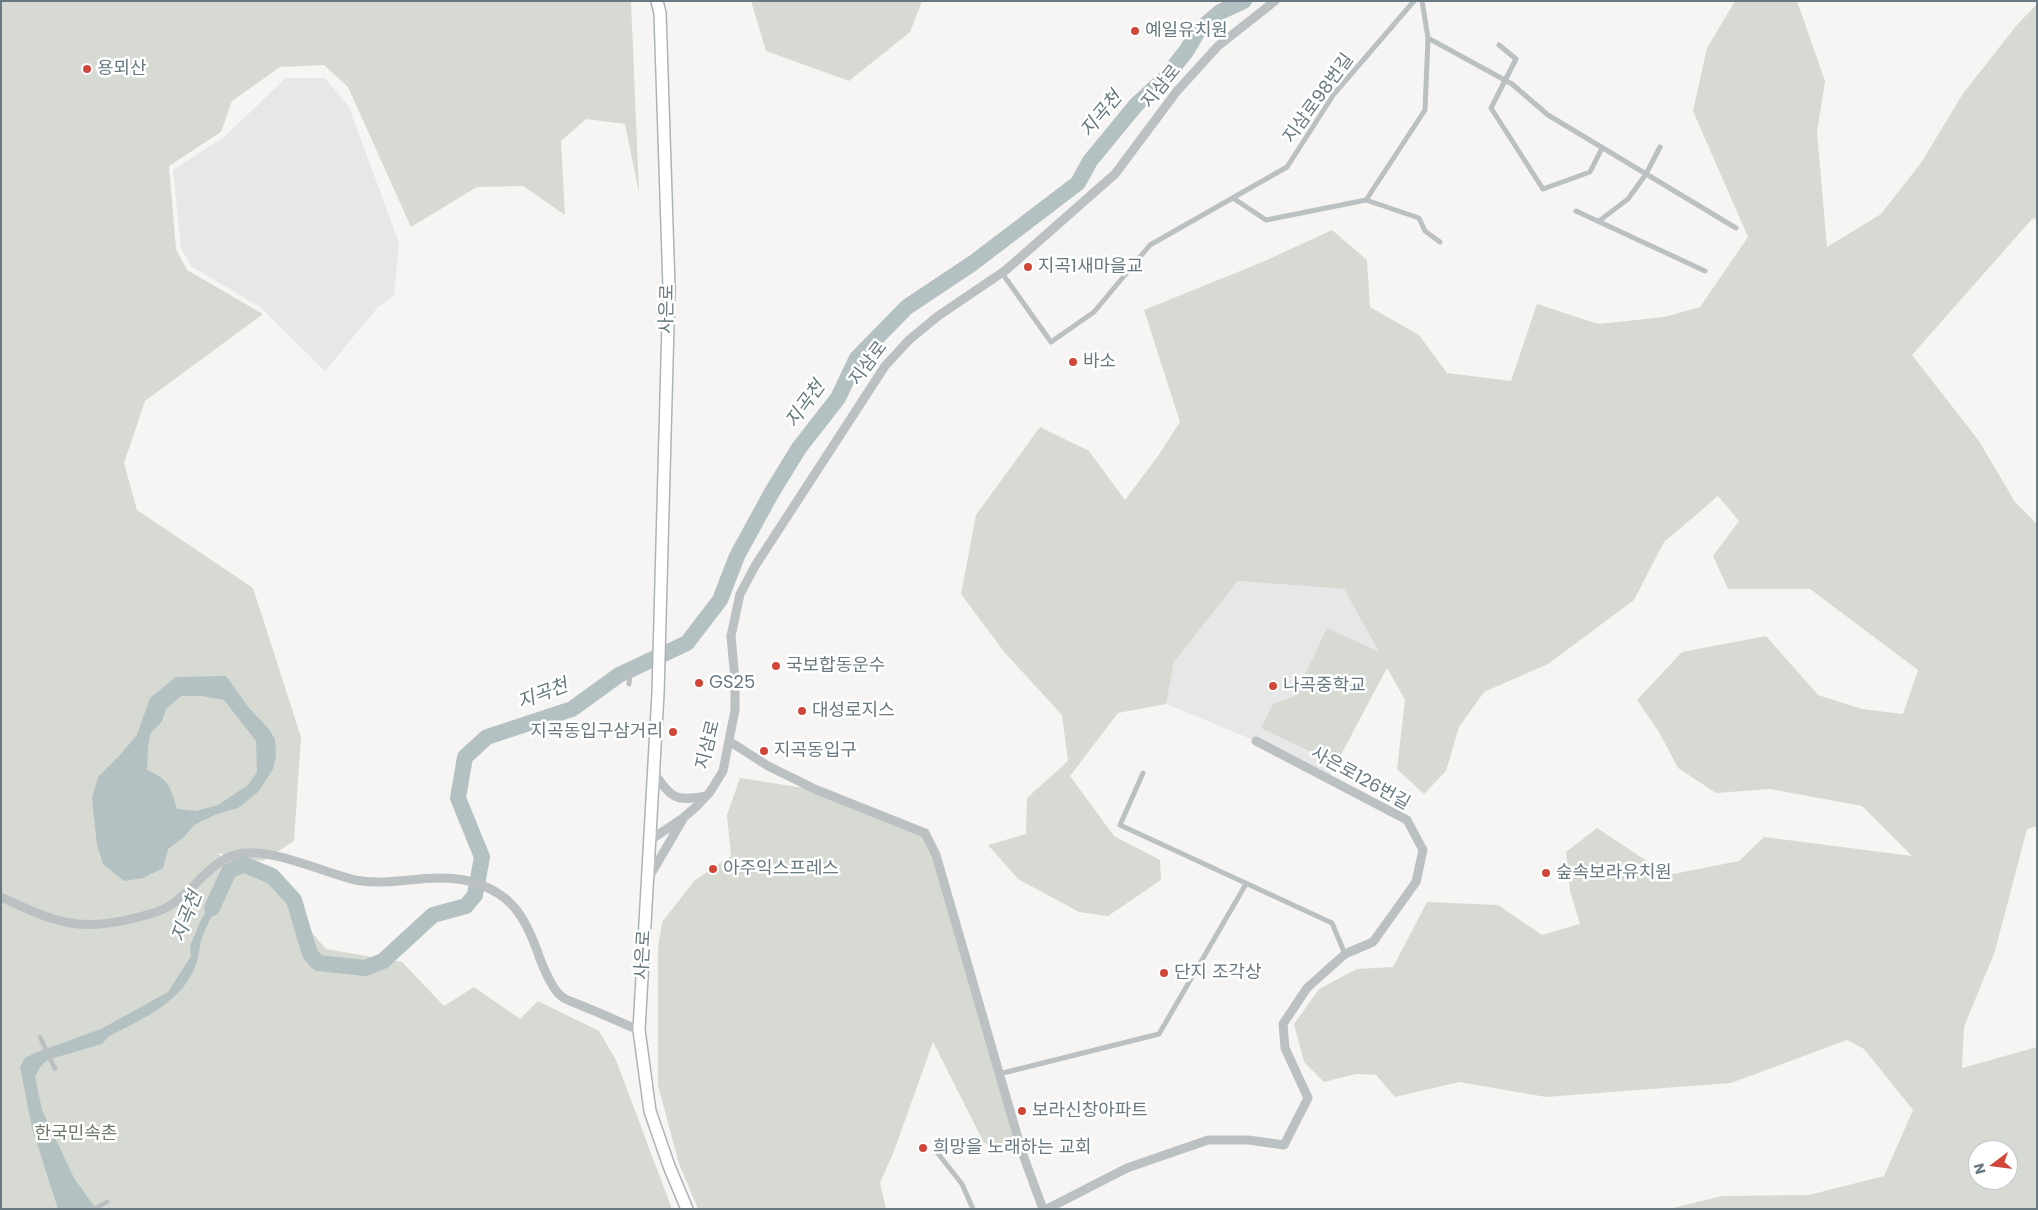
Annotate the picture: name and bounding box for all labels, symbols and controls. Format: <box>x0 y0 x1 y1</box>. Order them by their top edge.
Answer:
place label: 예일유치원 <box>1145 20 1228 42</box>
marker: 예일유치원 <box>1129 25 1141 37</box>
street label: 지삼로98번길 <box>1279 50 1359 148</box>
place label: 용뫼산 <box>97 58 147 80</box>
street label: 지삼로 <box>1138 61 1186 113</box>
marker: 용뫼산 <box>81 63 93 75</box>
water label: 지곡천 <box>1076 88 1128 142</box>
place label: 지곡1새마을교 <box>1038 256 1143 278</box>
marker: 지곡1새마을교 <box>1022 261 1034 273</box>
street label: 사은로 <box>657 284 679 334</box>
street label: 지삼로 <box>845 338 893 390</box>
place label: 바소 <box>1083 351 1116 373</box>
marker: 바소 <box>1067 356 1079 368</box>
water label: 지곡천 <box>781 377 831 433</box>
place label: 국보합동운수 <box>786 655 885 677</box>
marker: 국보합동운수 <box>770 660 782 672</box>
place label: GS25 <box>709 672 755 694</box>
water label: 지곡천 <box>514 675 572 715</box>
place label: 나곡중학교 <box>1283 675 1366 697</box>
marker: GS25 <box>693 677 705 689</box>
marker: 나곡중학교 <box>1267 680 1279 692</box>
place label: 대성로지스 <box>812 700 895 722</box>
marker: 대성로지스 <box>796 705 808 717</box>
street label: 지삼로 <box>693 718 725 772</box>
place label: 지곡동입구삼거리 <box>531 721 663 743</box>
marker: 지곡동입구삼거리 <box>667 726 679 738</box>
place label: 지곡동입구 <box>774 740 857 762</box>
street label: 사은로126번길 <box>1307 743 1413 815</box>
marker: 지곡동입구 <box>758 745 770 757</box>
place label: 아주익스프레스 <box>723 858 839 880</box>
place label: 숲속보라유치원 <box>1556 862 1672 884</box>
marker: 아주익스프레스 <box>707 863 719 875</box>
marker: 숲속보라유치원 <box>1540 867 1552 879</box>
water label: 지곡천 <box>168 888 208 946</box>
street label: 사은로 <box>632 930 656 980</box>
place label: 단지 조각상 <box>1174 962 1262 984</box>
marker: 단지 조각상 <box>1158 967 1170 979</box>
place label: 보라신창아파트 <box>1032 1100 1148 1122</box>
marker: 보라신창아파트 <box>1016 1105 1028 1117</box>
park label: 한국민속촌 <box>35 1123 117 1145</box>
place label: 희망을 노래하는 교회 <box>933 1137 1092 1159</box>
north arrow <box>1968 1140 2018 1190</box>
marker: 희망을 노래하는 교회 <box>917 1142 929 1154</box>
text: N <box>1968 1161 1990 1176</box>

